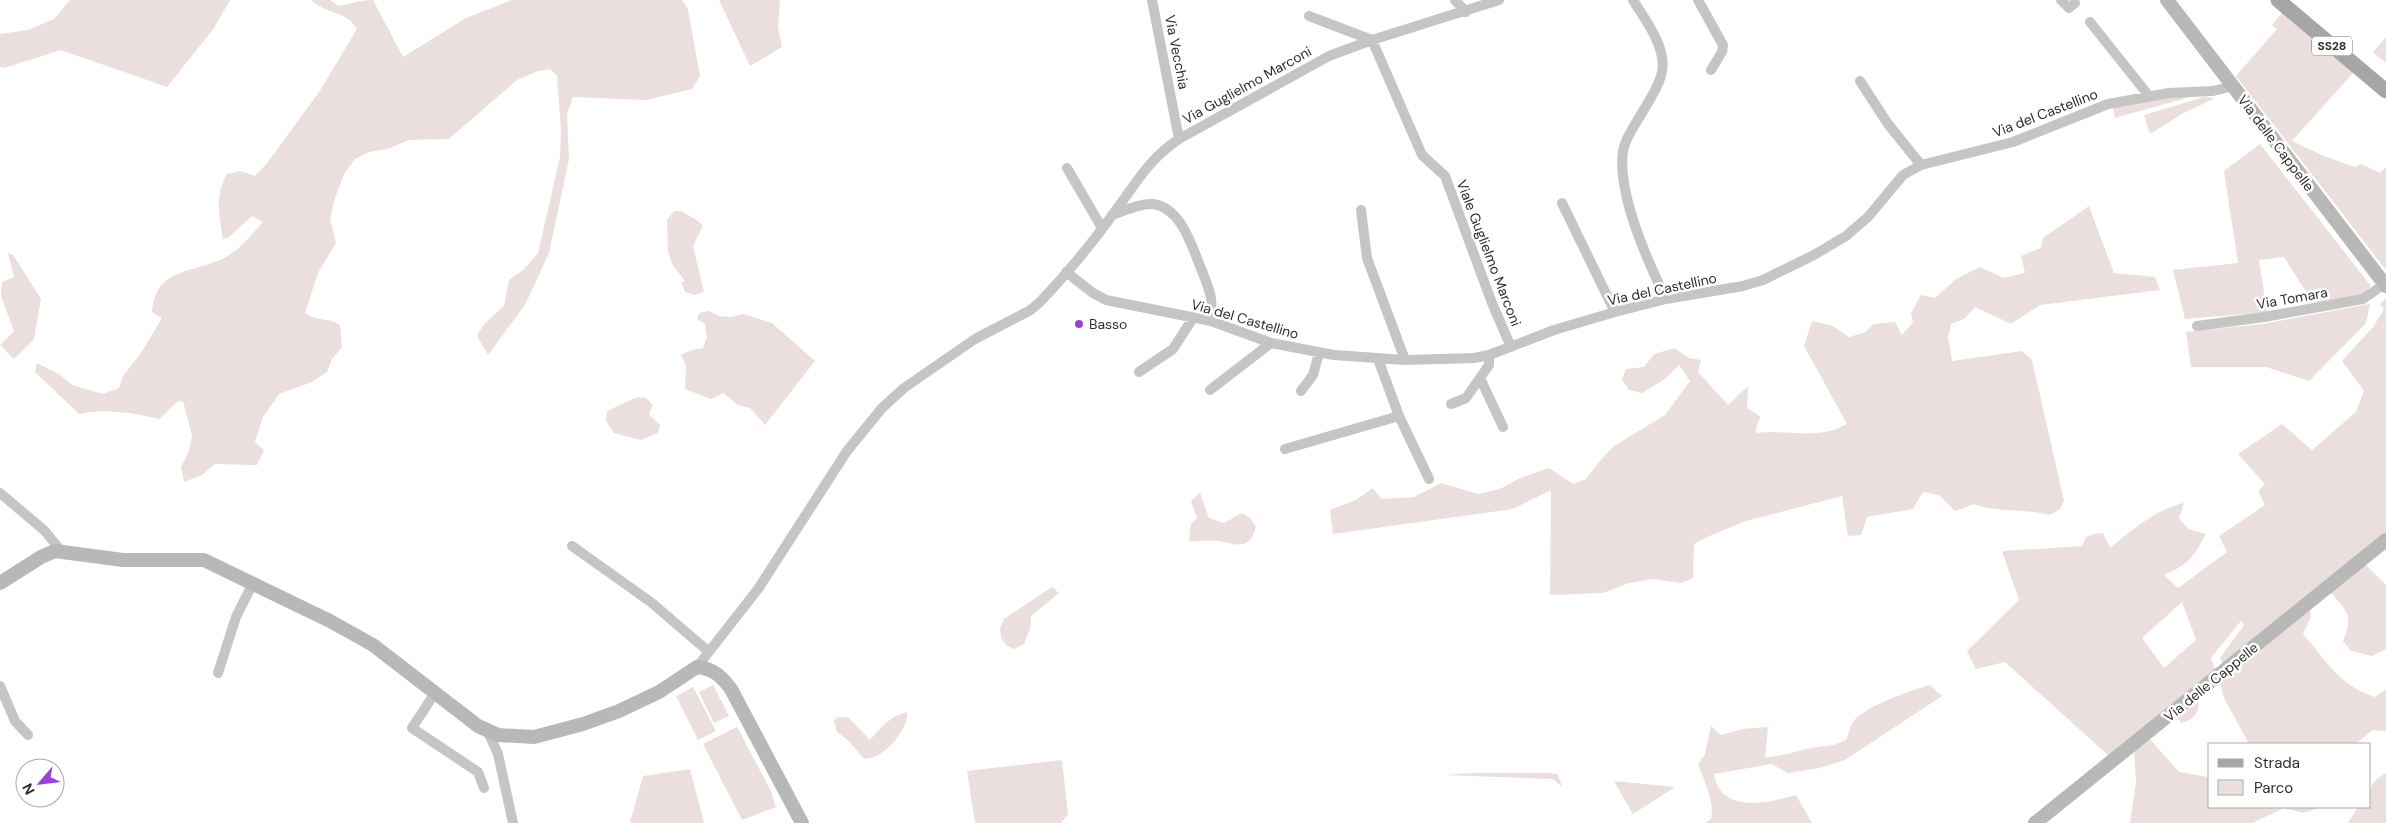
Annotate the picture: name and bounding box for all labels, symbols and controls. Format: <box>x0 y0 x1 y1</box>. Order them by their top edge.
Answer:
street label: Via Vecchia <box>1161 13 1193 91</box>
road number: SS28 <box>2312 36 2352 56</box>
street label: Via Guglielmo Marconi <box>1179 42 1315 128</box>
street label: Via del Castellino <box>1990 85 2100 141</box>
street label: Via delle Cappelle <box>2234 91 2318 195</box>
street label: Viale Guglielmo Marconi <box>1453 177 1525 329</box>
street label: Via del Castellino <box>1606 269 1718 309</box>
street label: Via Tomara <box>2255 283 2329 313</box>
street label: Via del Castellino <box>1189 295 1301 343</box>
place label: Basso <box>1089 315 1127 333</box>
marker: Basso <box>1073 318 1085 330</box>
street label: Via delle Cappelle <box>2160 638 2262 726</box>
legend <box>2208 743 2371 808</box>
text: Strada <box>2254 753 2300 773</box>
north arrow <box>15 758 65 808</box>
text: Parco <box>2254 778 2293 798</box>
text: N <box>18 780 39 798</box>

